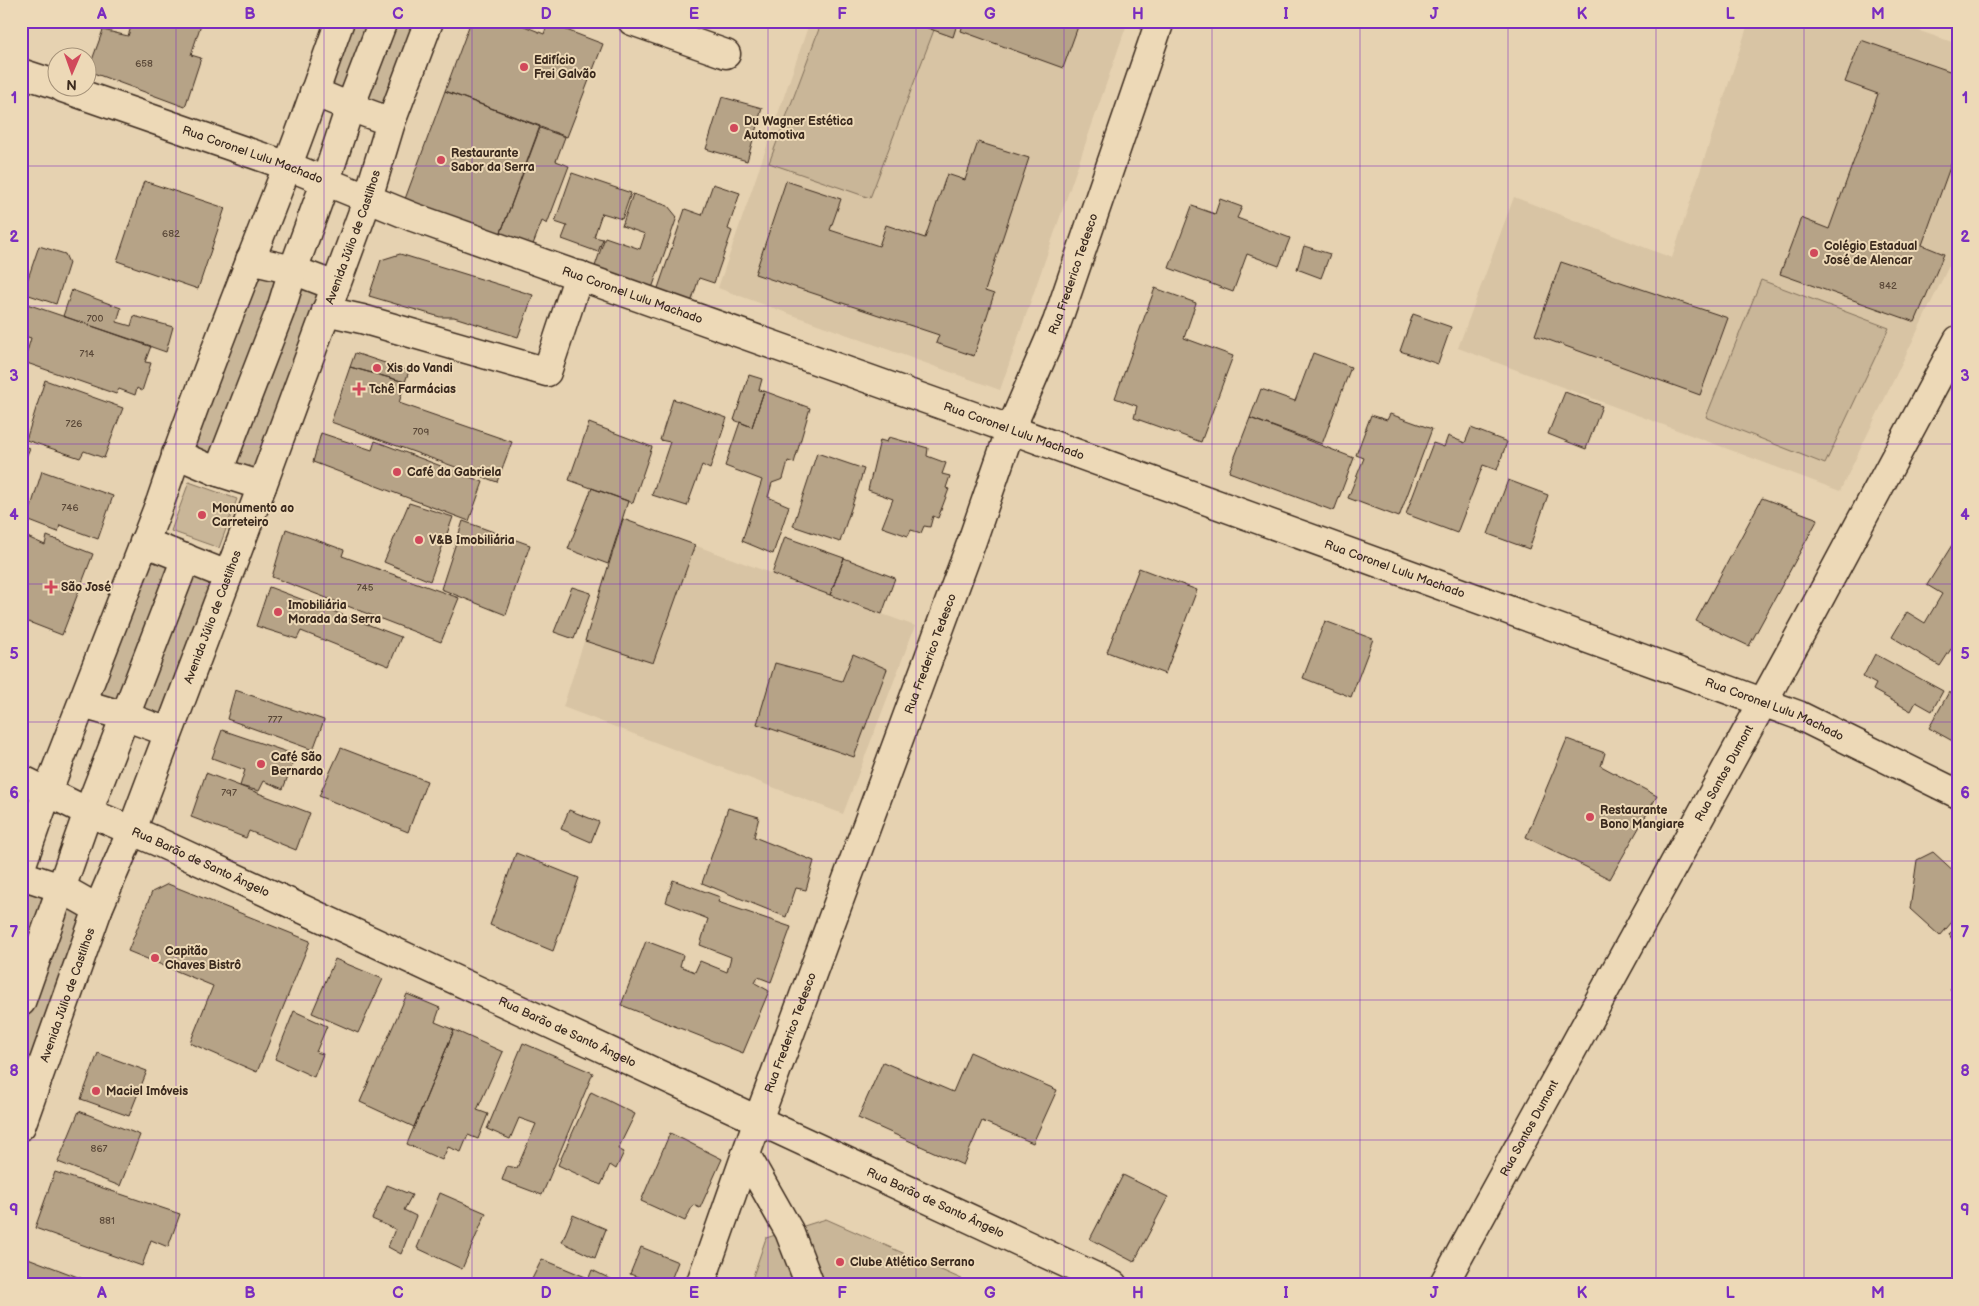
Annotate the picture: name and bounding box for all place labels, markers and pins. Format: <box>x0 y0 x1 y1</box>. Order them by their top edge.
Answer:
place label: Edifício Frei Galvão <box>534 53 596 82</box>
marker: Edifício Frei Galvão <box>518 61 530 73</box>
place label: Du Wagner Estética Automotiva <box>743 114 853 143</box>
marker: Du Wagner Estética Automotiva <box>728 122 740 134</box>
place label: Restaurante Sabor da Serra <box>451 146 535 175</box>
marker: Restaurante Sabor da Serra <box>435 154 447 166</box>
place label: Colégio Estadual José de Alencar <box>1824 239 1917 268</box>
marker: Colégio Estadual José de Alencar <box>1808 247 1820 259</box>
place label: Xis do Vandi <box>387 361 453 376</box>
marker: Xis do Vandi <box>371 362 383 374</box>
place label: Tchê Farmácias <box>369 382 456 397</box>
marker: Tchê Farmácias <box>353 383 365 395</box>
place label: Café da Gabriela <box>407 465 501 480</box>
marker: Café da Gabriela <box>391 466 403 478</box>
place label: Monumento ao Carreteiro <box>212 501 294 530</box>
marker: Monumento ao Carreteiro <box>196 509 208 521</box>
place label: V&B Imobiliária <box>429 533 515 548</box>
marker: V&B Imobiliária <box>413 534 425 546</box>
place label: São José <box>61 580 111 595</box>
marker: São José <box>45 581 57 593</box>
place label: Imobiliária Morada da Serra <box>288 598 381 627</box>
marker: Imobiliária Morada da Serra <box>272 606 284 618</box>
place label: Café São Bernardo <box>271 750 323 779</box>
marker: Café São Bernardo <box>255 758 267 770</box>
place label: Restaurante Bono Mangiare <box>1600 803 1684 832</box>
marker: Restaurante Bono Mangiare <box>1584 811 1596 823</box>
place label: Capitão Chaves Bistrô <box>165 944 241 973</box>
marker: Capitão Chaves Bistrô <box>149 952 161 964</box>
place label: Maciel Imóveis <box>106 1084 188 1099</box>
marker: Maciel Imóveis <box>90 1085 102 1097</box>
place label: Clube Atlético Serrano <box>850 1255 975 1270</box>
marker: Clube Atlético Serrano <box>834 1256 846 1268</box>

